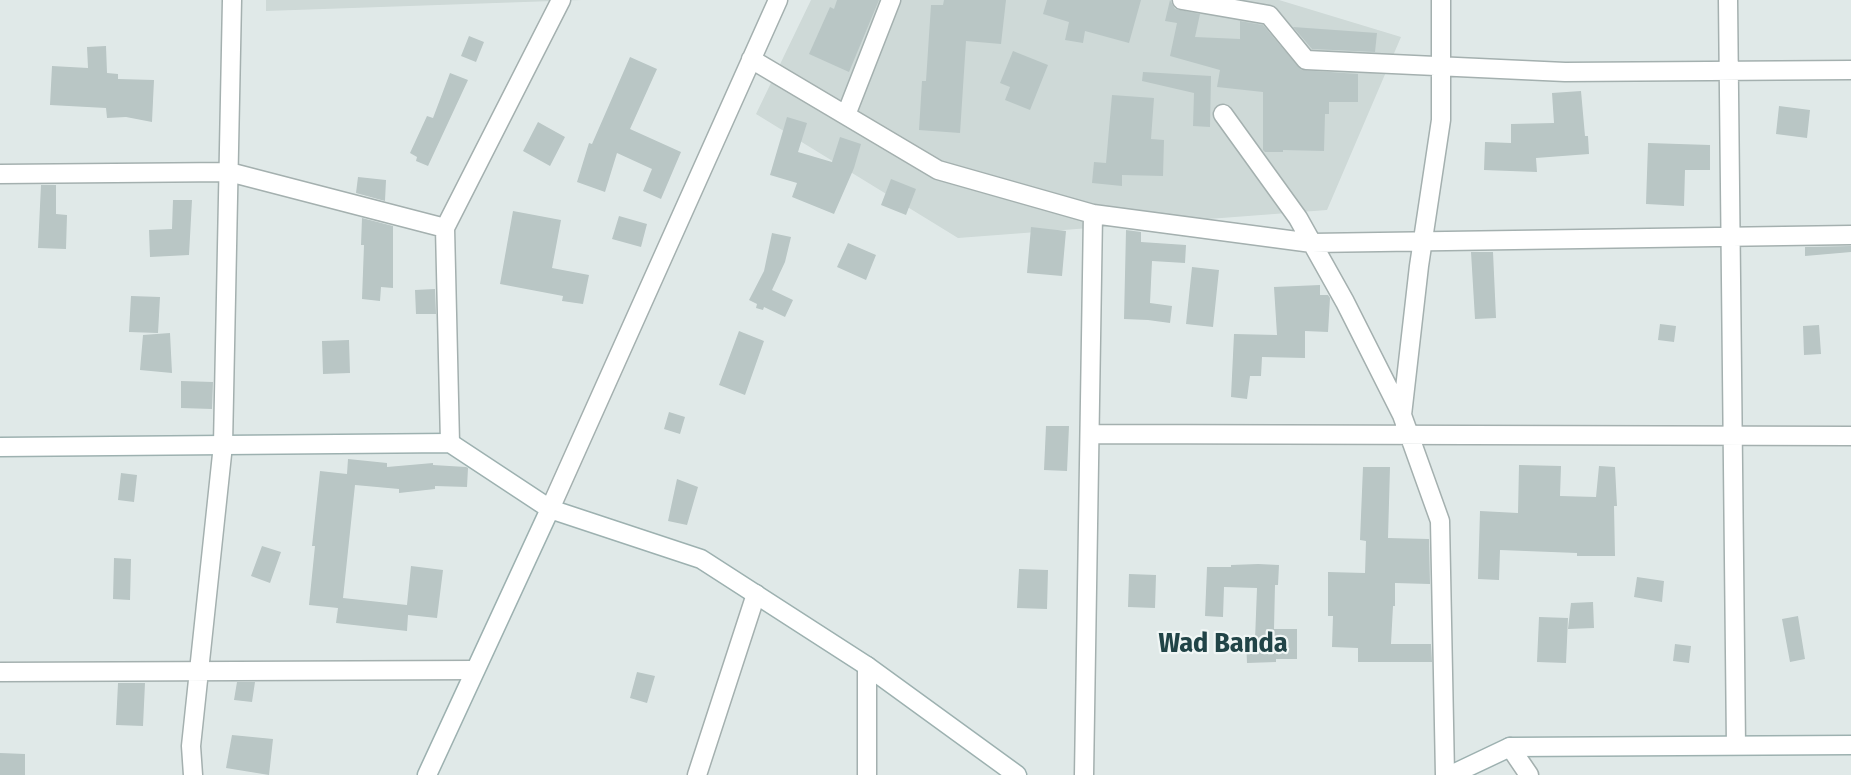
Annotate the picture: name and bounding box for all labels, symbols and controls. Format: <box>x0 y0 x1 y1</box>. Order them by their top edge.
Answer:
district label: Wad Banda <box>1158 627 1288 661</box>

